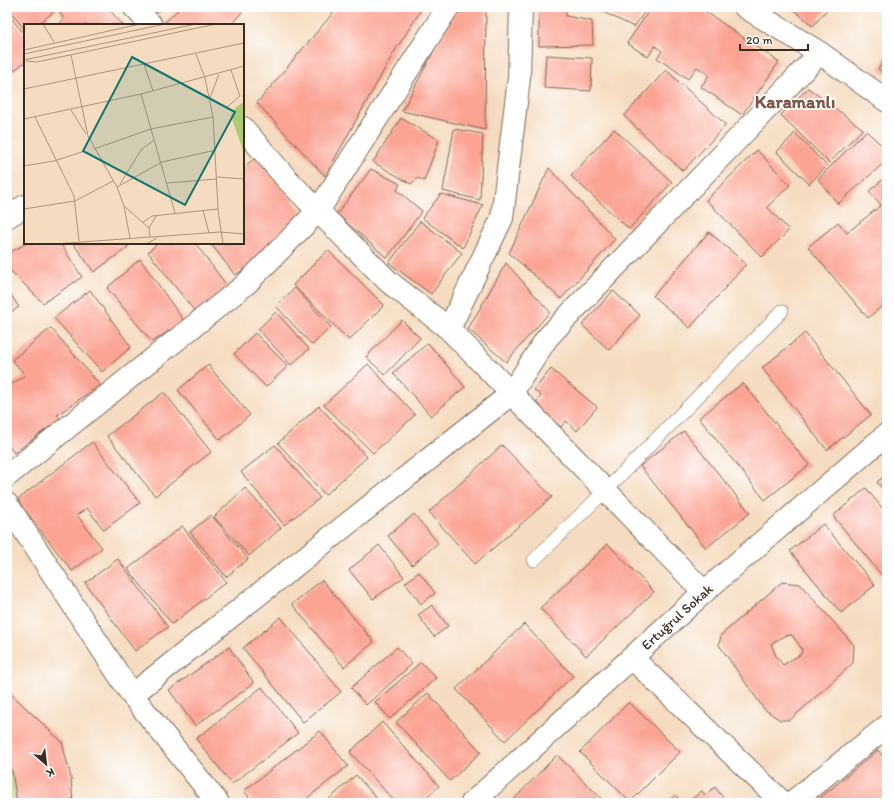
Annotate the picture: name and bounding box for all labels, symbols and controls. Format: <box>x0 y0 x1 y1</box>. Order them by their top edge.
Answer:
inset map <box>24 24 244 244</box>
scale bar <box>740 26 808 52</box>
text: 20 m <box>746 33 773 47</box>
district label: Karamanlı <box>755 91 835 113</box>
street label: Ertuğrul Sokak <box>638 580 717 654</box>
north arrow <box>26 744 66 784</box>
text: K <box>43 765 57 780</box>

